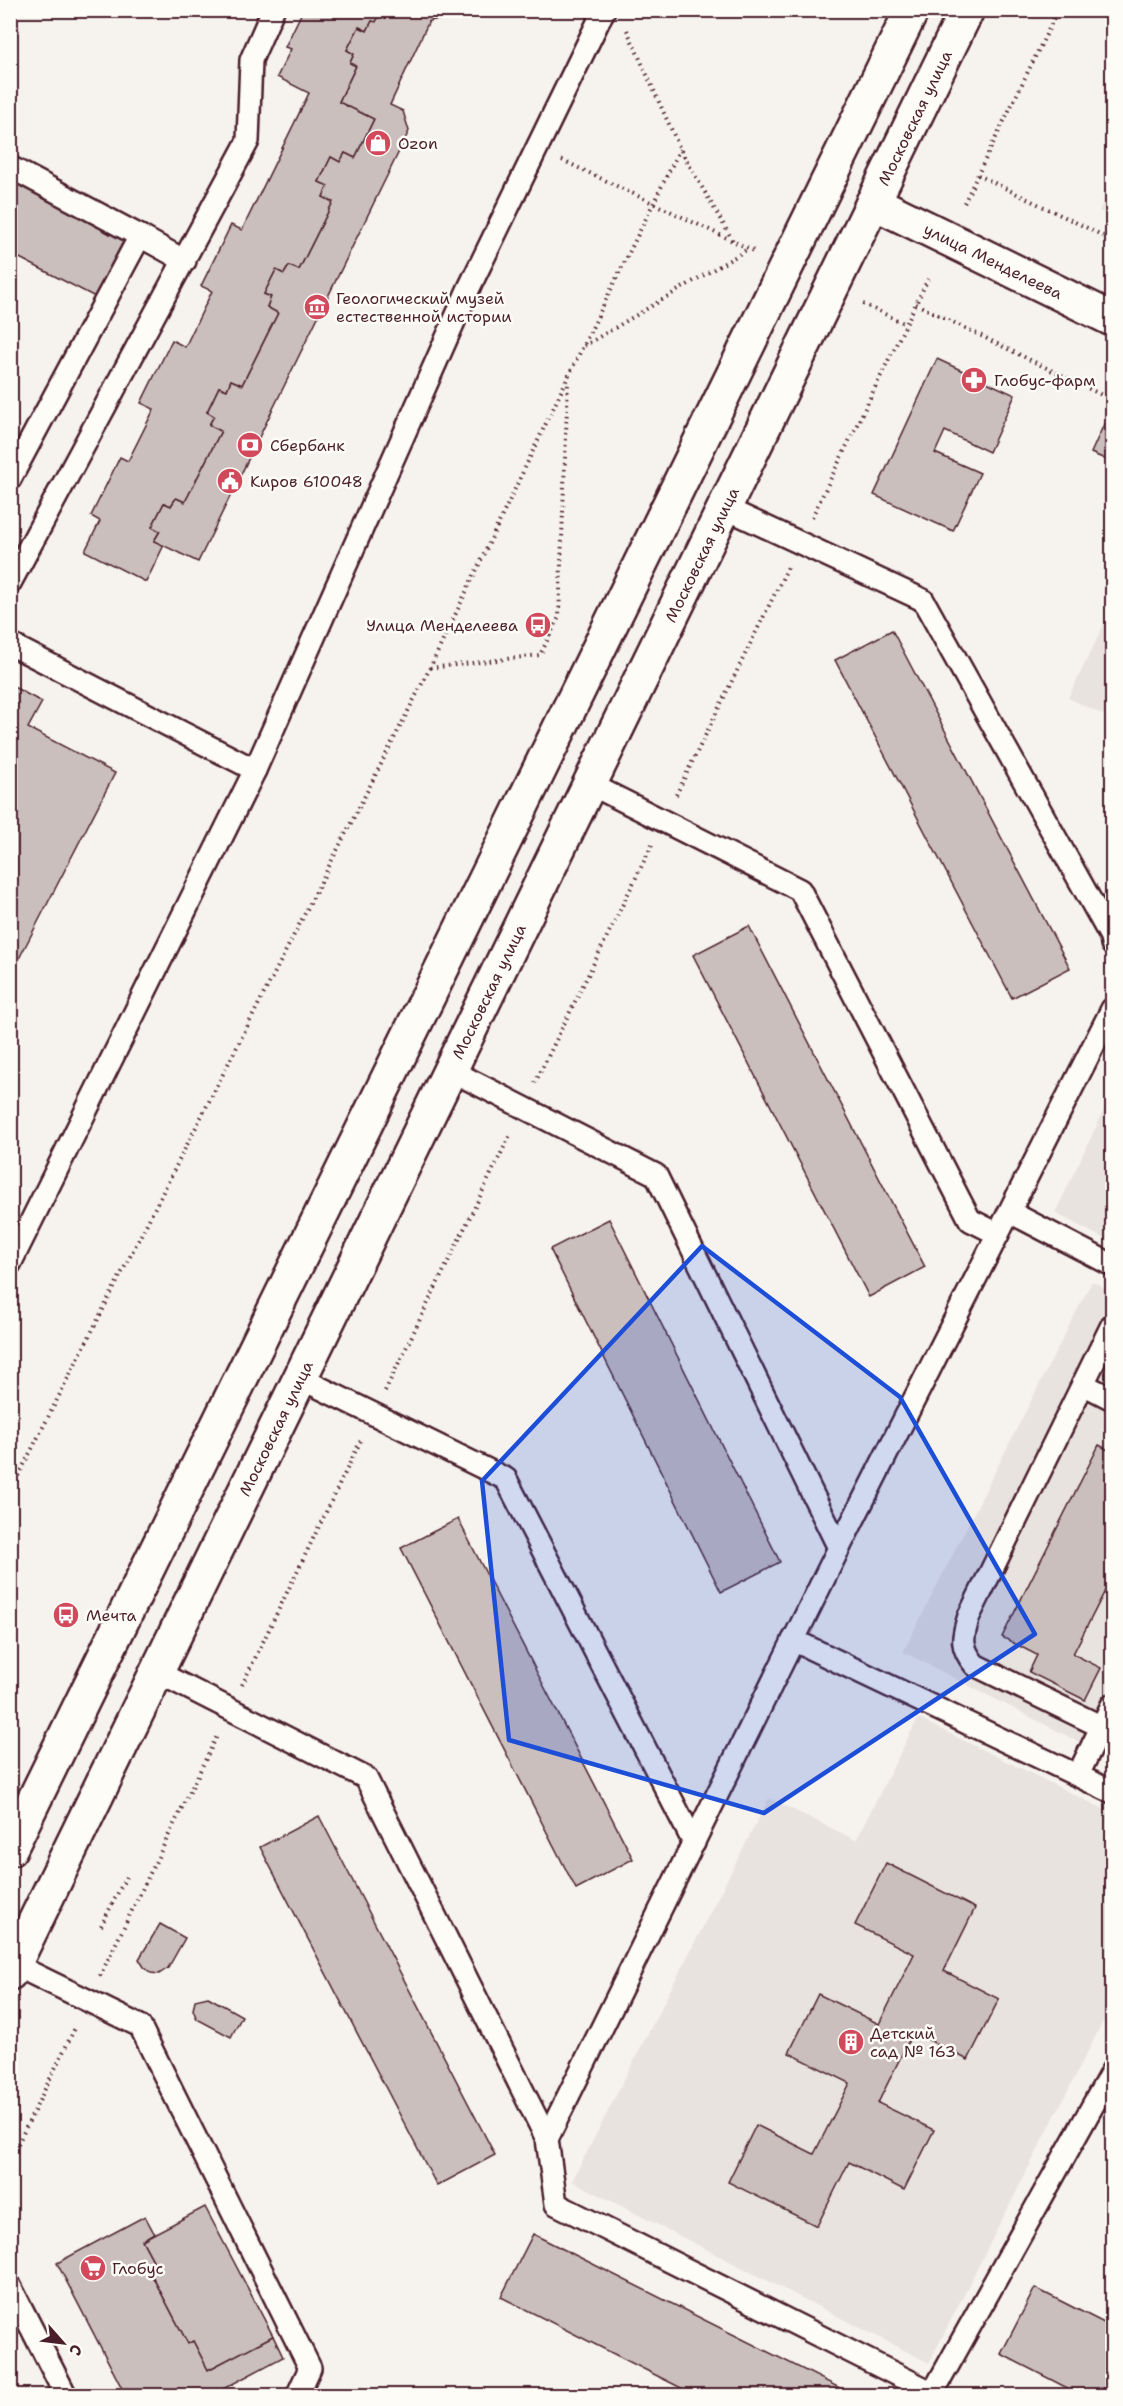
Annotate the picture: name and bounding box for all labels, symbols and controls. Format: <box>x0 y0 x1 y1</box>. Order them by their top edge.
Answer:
street label: Московская улица <box>873 47 957 189</box>
shop icon: Ozon <box>363 128 393 158</box>
place label: Ozon <box>398 133 438 154</box>
street label: улица Менделеева <box>920 219 1066 304</box>
place label: Геологический музей естественной истории <box>336 288 512 327</box>
museum icon: Геологический музей естественной истории <box>302 292 332 322</box>
pharmacy icon: Глобус-фарм <box>959 365 989 395</box>
place label: Глобус-фарм <box>994 370 1095 391</box>
bank icon: Сбербанк <box>235 430 265 460</box>
place label: Сбербанк <box>270 435 345 456</box>
public building icon: Киров 610048 <box>215 466 245 496</box>
place label: Киров 610048 <box>250 471 363 492</box>
street label: Московская улица <box>660 484 744 626</box>
bus stop icon: Улица Менделеева <box>523 610 553 640</box>
place label: Улица Менделеева <box>366 615 518 636</box>
street label: Московская улица <box>447 921 531 1063</box>
street label: Московская улица <box>234 1357 318 1500</box>
bus stop icon: Мечта <box>51 1600 81 1630</box>
place label: Мечта <box>86 1605 136 1626</box>
place label: Детский сад № 163 <box>870 2023 956 2062</box>
building icon: Детский сад № 163 <box>836 2027 866 2057</box>
supermarket icon: Глобус <box>78 2253 108 2283</box>
place label: Глобус <box>112 2258 164 2279</box>
north arrow <box>33 2313 93 2373</box>
text: С <box>64 2341 87 2359</box>

